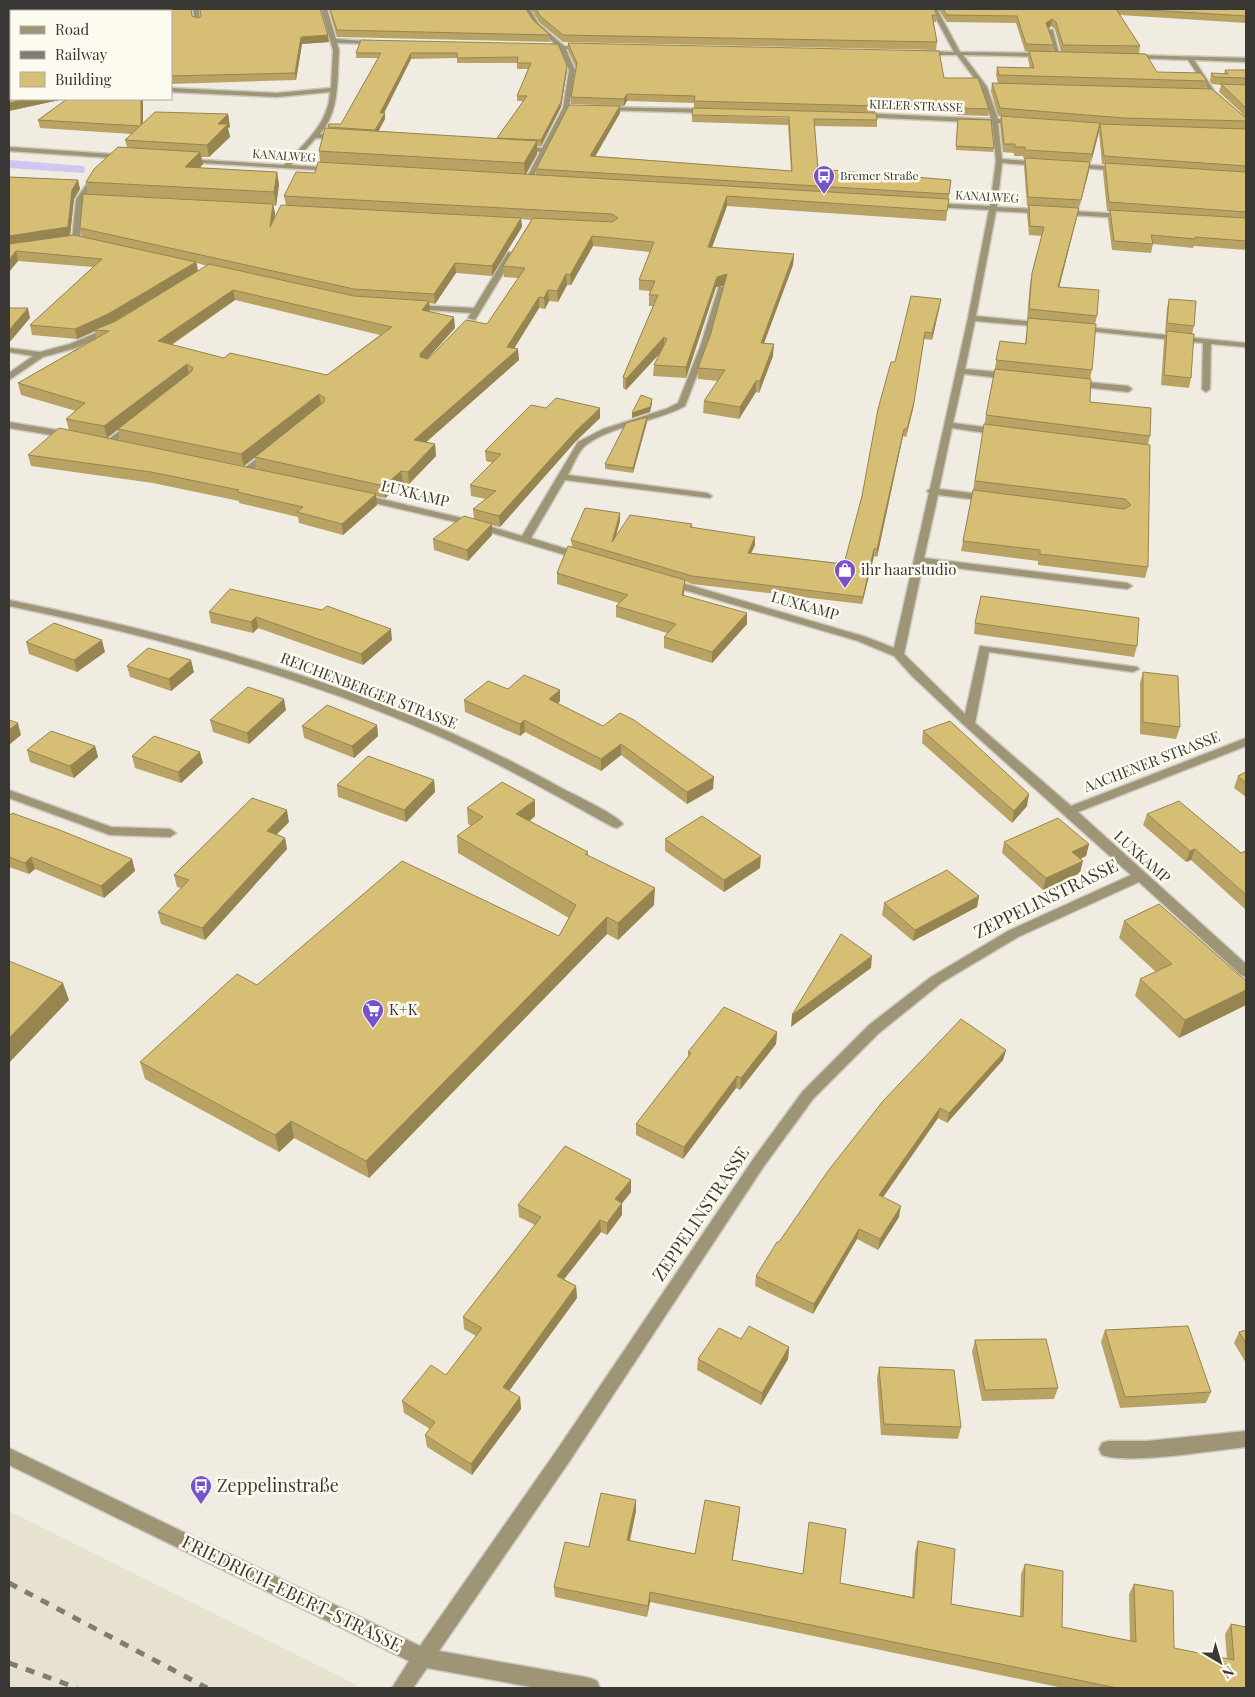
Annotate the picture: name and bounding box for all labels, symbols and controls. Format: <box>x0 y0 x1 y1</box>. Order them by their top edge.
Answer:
legend <box>10 10 172 100</box>
text: Road <box>55 19 89 39</box>
text: Railway <box>55 44 108 64</box>
text: Building <box>55 69 112 89</box>
street label: KIELER STRASSE <box>869 95 963 115</box>
street label: KANALWEG <box>252 145 317 165</box>
bus stop icon: Bremer Straße <box>812 164 836 195</box>
place label: Bremer Straße <box>840 167 919 183</box>
street label: KANALWEG <box>955 186 1020 206</box>
street label: LUXKAMP <box>379 475 452 511</box>
shop icon: ihr haarstudio <box>833 558 857 589</box>
place label: ihr haarstudio <box>861 559 956 579</box>
street label: LUXKAMP <box>769 586 842 624</box>
street label: REICHENBERGER STRASSE <box>278 647 461 733</box>
street label: AACHENER STRASSE <box>1080 726 1223 797</box>
street label: LUXKAMP <box>1110 826 1175 887</box>
street label: ZEPPELINSTRASSE <box>970 853 1122 943</box>
supermarket icon: K+K <box>361 998 385 1029</box>
place label: K+K <box>389 999 418 1019</box>
street label: ZEPPELINSTRASSE <box>646 1141 754 1285</box>
place label: Zeppelinstraße <box>217 1473 339 1497</box>
bus stop icon: Zeppelinstraße <box>189 1474 213 1505</box>
street label: FRIEDRICH-EBERT-STRASSE <box>178 1529 407 1657</box>
north arrow <box>1195 1637 1245 1687</box>
text: N <box>1218 1662 1238 1683</box>

